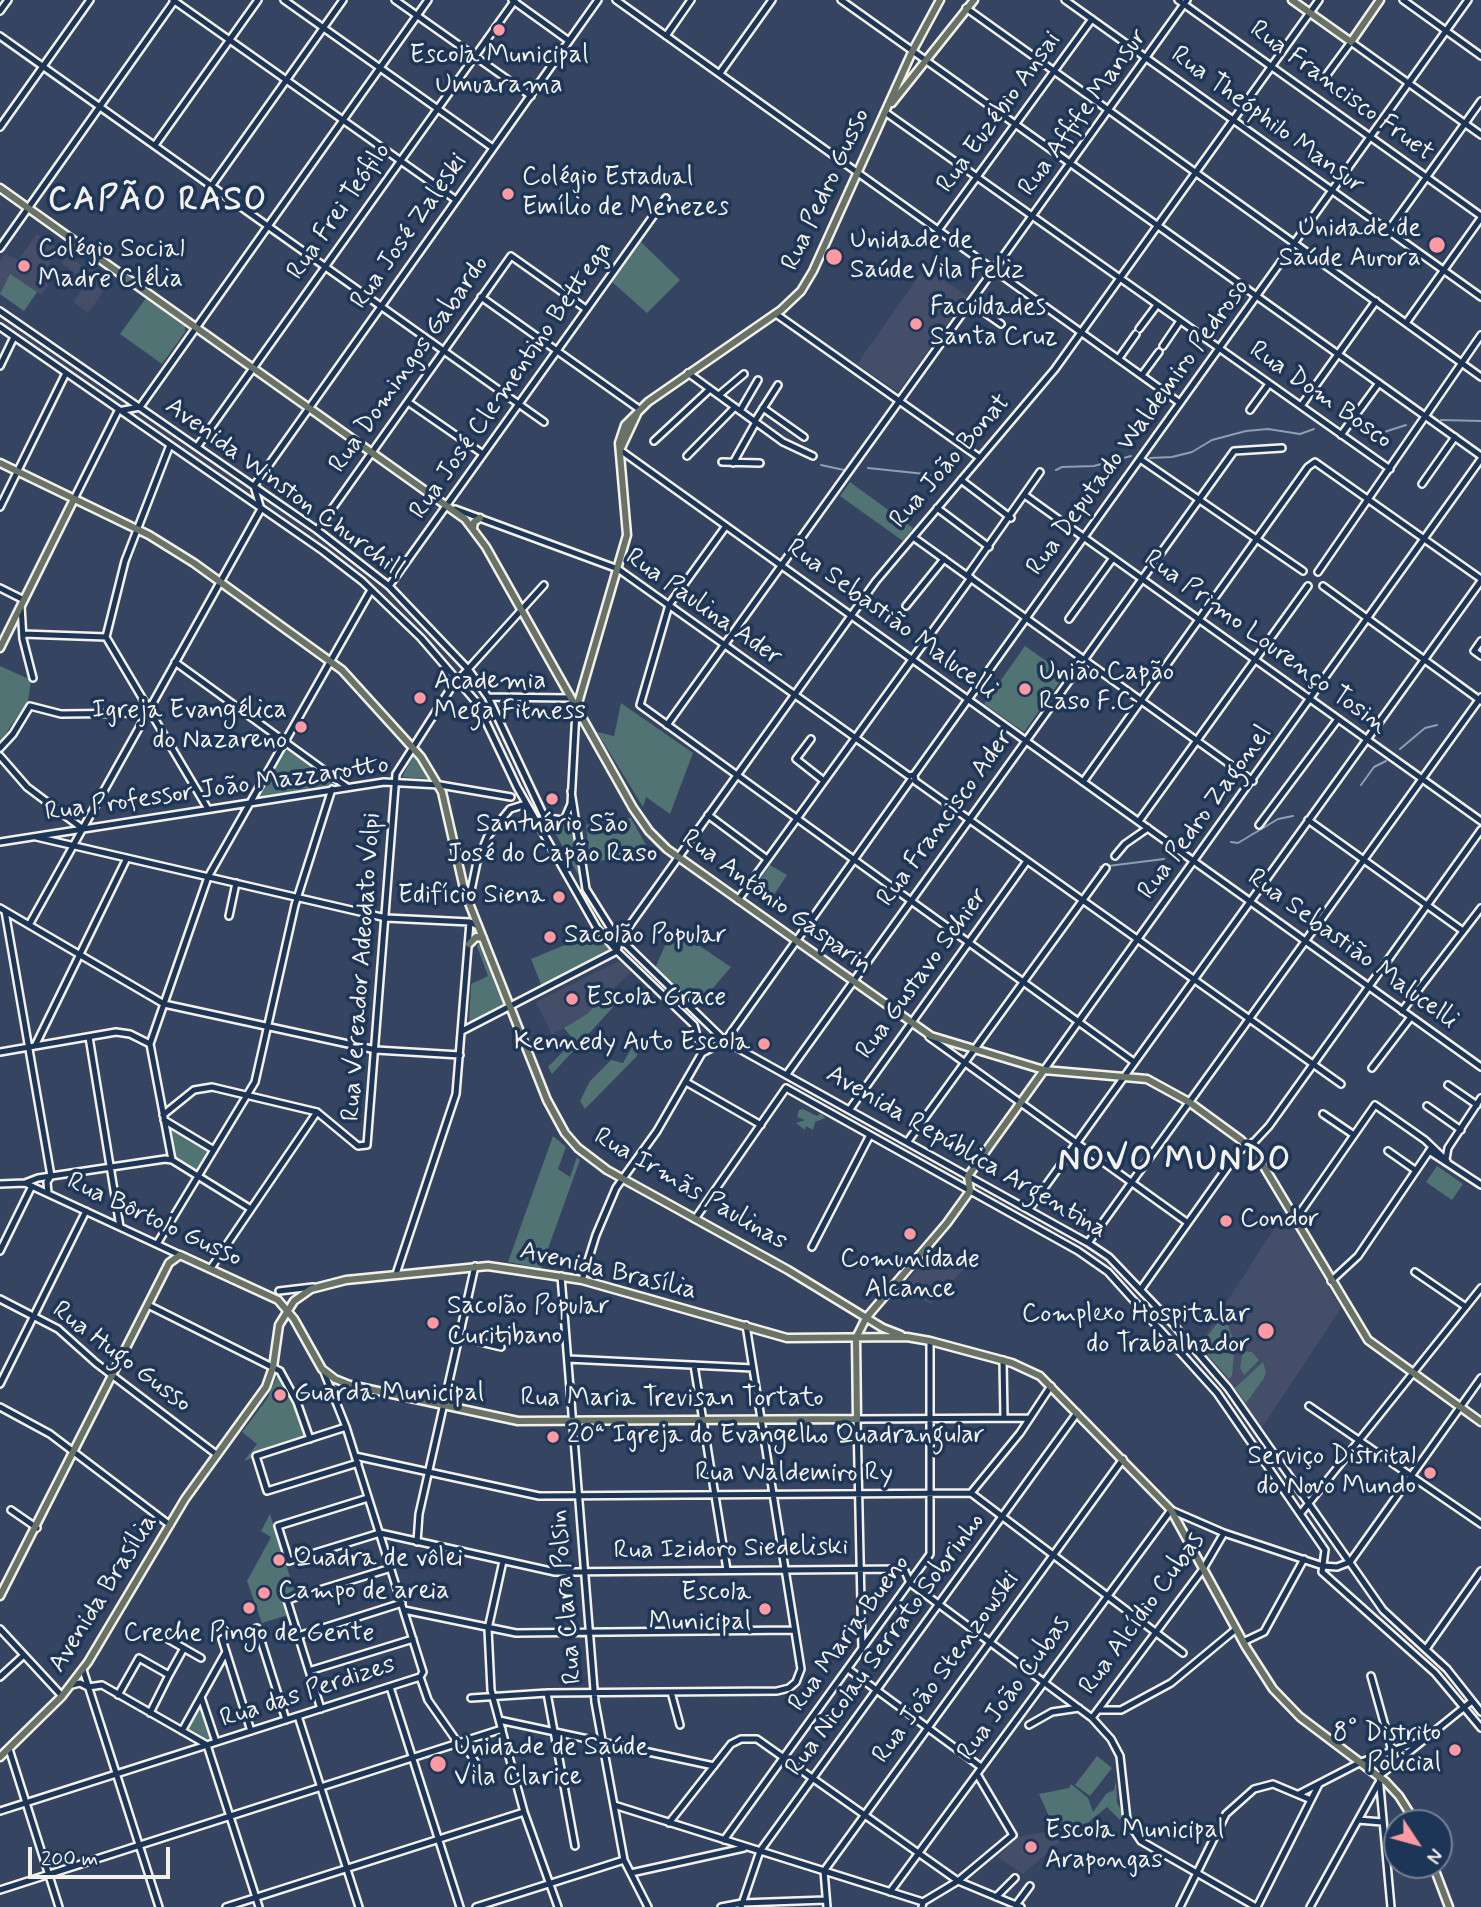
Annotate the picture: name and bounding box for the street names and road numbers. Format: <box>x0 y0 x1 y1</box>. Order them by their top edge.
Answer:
street label: Rua Francisco Fruet <box>1243 15 1439 169</box>
street label: Rua Affife Mansur <box>1013 23 1155 203</box>
street label: Rua Euzébio Ansai <box>931 26 1069 200</box>
street label: Rua Theóphilo Mansur <box>1164 40 1370 202</box>
street label: Rua Pedro Gusso <box>776 104 878 276</box>
street label: Rua Frei Teófilo <box>281 137 399 287</box>
street label: Rua José Zaleski <box>345 148 475 316</box>
street label: Rua José Clementino Bettega <box>404 236 620 526</box>
street label: Rua Domingos Gabardo <box>323 250 497 480</box>
street label: Rua Deputado Waldemiro Pedroso <box>1021 274 1257 582</box>
street label: Rua Dom Bosco <box>1242 335 1398 457</box>
street label: Rua João Bonat <box>884 388 1018 536</box>
street label: Avenida Winston Churchill <box>158 392 410 586</box>
street label: Rua Sebastião Malucelli <box>780 533 1002 707</box>
street label: Rua Paulina Ader <box>619 543 787 673</box>
street label: Rua Primo Lourenço Tosin <box>1137 544 1393 742</box>
street label: Rua Pedro Zagonel <box>1132 720 1280 906</box>
street label: Rua Francisco Ader <box>871 724 1021 914</box>
street label: Rua Professor João Mazzarotto <box>43 750 391 830</box>
street label: Rua Vereador Adeodato Volpi <box>337 811 389 1123</box>
street label: Rua Antônio Gasparin <box>675 823 877 983</box>
street label: Rua Sebastião Malucelli <box>1241 863 1463 1037</box>
street label: Rua Gustavo Schier <box>850 882 996 1066</box>
street label: Avenida República Argentina <box>820 1060 1112 1246</box>
street label: Rua Irmãs Paulinas <box>588 1122 792 1258</box>
street label: Rua Bôrtolo Gusso <box>61 1167 247 1275</box>
street label: Avenida Brasília <box>516 1236 700 1308</box>
street label: Rua Hugo Gusso <box>45 1295 197 1421</box>
street label: Rua Maria Trevisan Tortato <box>520 1384 824 1416</box>
street label: Rua Waldemiro Ry <box>695 1459 893 1491</box>
street label: Rua Nicolau Serrato Sobrinho <box>780 1507 992 1783</box>
street label: Rua Clara Polsin <box>544 1508 590 1686</box>
street label: Avenida Brasília <box>43 1509 165 1679</box>
street label: Rua Alcídio Cubas <box>1073 1527 1213 1701</box>
street label: Rua Izidoro Siedeliski <box>613 1532 849 1568</box>
street label: Rua Maria Bueno <box>783 1550 917 1718</box>
street label: Rua João Stenzowski <box>867 1566 1027 1770</box>
street label: Rua João Cubas <box>952 1610 1078 1768</box>
street label: Rua das Perdizes <box>216 1650 400 1736</box>

